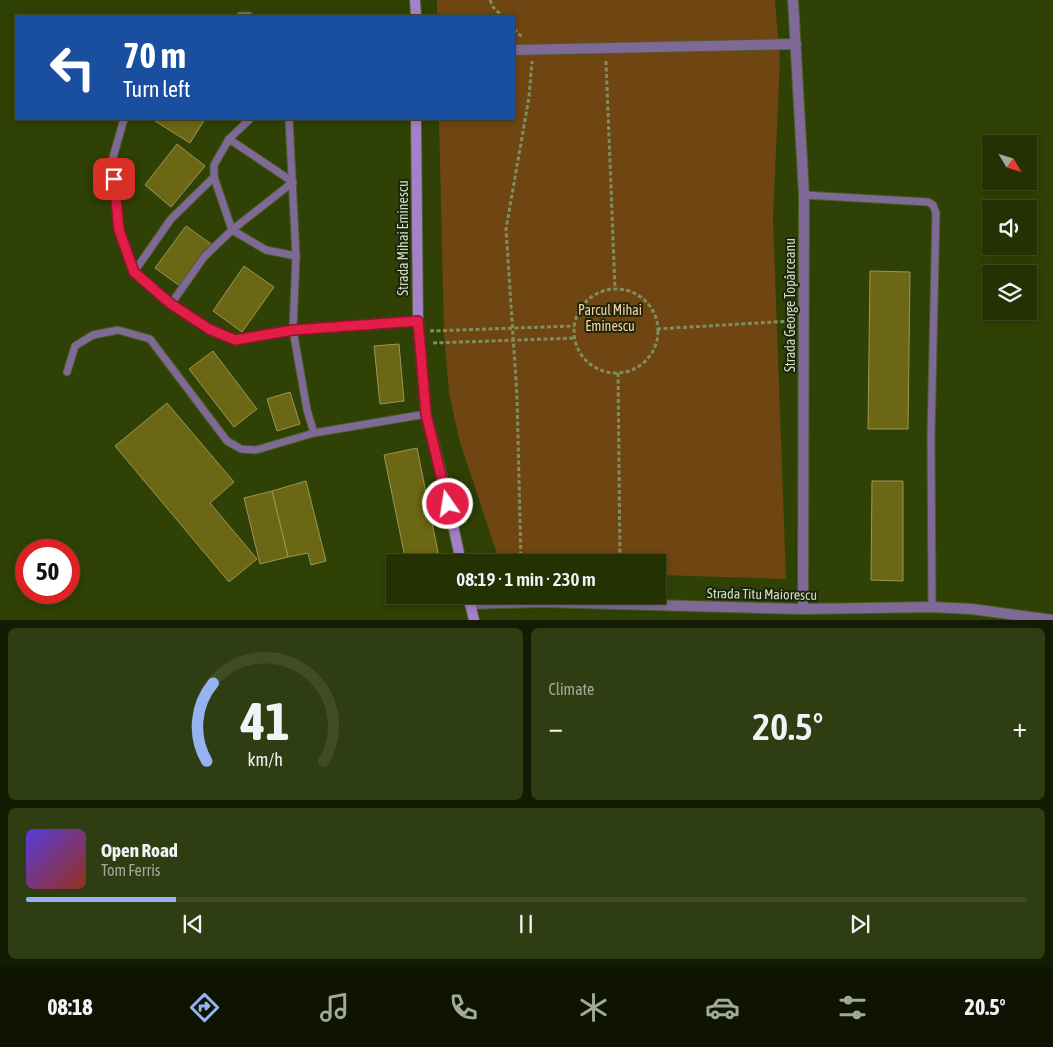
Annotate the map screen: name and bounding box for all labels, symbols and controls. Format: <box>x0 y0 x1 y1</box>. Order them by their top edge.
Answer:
icon: left <box>40 35 105 100</box>
text: 70 m <box>123 35 186 75</box>
text: Turn left <box>123 76 190 102</box>
north arrow <box>982 135 1038 190</box>
map controls <box>982 135 1037 320</box>
pin <box>93 158 135 200</box>
icon: arrive <box>100 165 128 193</box>
street label: Strada Mihai Eminescu <box>395 180 411 296</box>
button: sound <box>982 200 1037 255</box>
street label: Strada George Topârceanu <box>782 238 798 372</box>
button: layers <box>982 265 1037 320</box>
park label: Parcul Mihai Eminescu <box>578 302 642 334</box>
position arrow <box>421 477 473 529</box>
speed limit sign: 50 <box>15 539 80 604</box>
text: 08:19 · 1 min · 230 m <box>456 568 596 590</box>
street label: Strada Titu Maiorescu <box>707 585 817 603</box>
text: Climate <box>549 680 594 698</box>
text: 41 <box>240 691 290 751</box>
text: 20.5° <box>752 705 823 748</box>
text: − <box>549 711 563 743</box>
text: + <box>1012 711 1027 743</box>
text: km/h <box>248 749 283 770</box>
text: Open Road <box>101 839 178 861</box>
text: Tom Ferris <box>101 861 160 879</box>
icon: previous <box>179 910 207 938</box>
icon: pause <box>512 910 540 938</box>
icon: next <box>846 910 874 938</box>
icon: directions <box>187 990 222 1025</box>
icon: music <box>317 990 352 1025</box>
icon: phone <box>446 990 481 1025</box>
icon: climate <box>576 990 611 1025</box>
icon: car <box>705 990 740 1025</box>
icon: filters <box>835 990 870 1025</box>
text: 08:18 <box>47 994 93 1020</box>
text: 20.5° <box>965 994 1006 1020</box>

